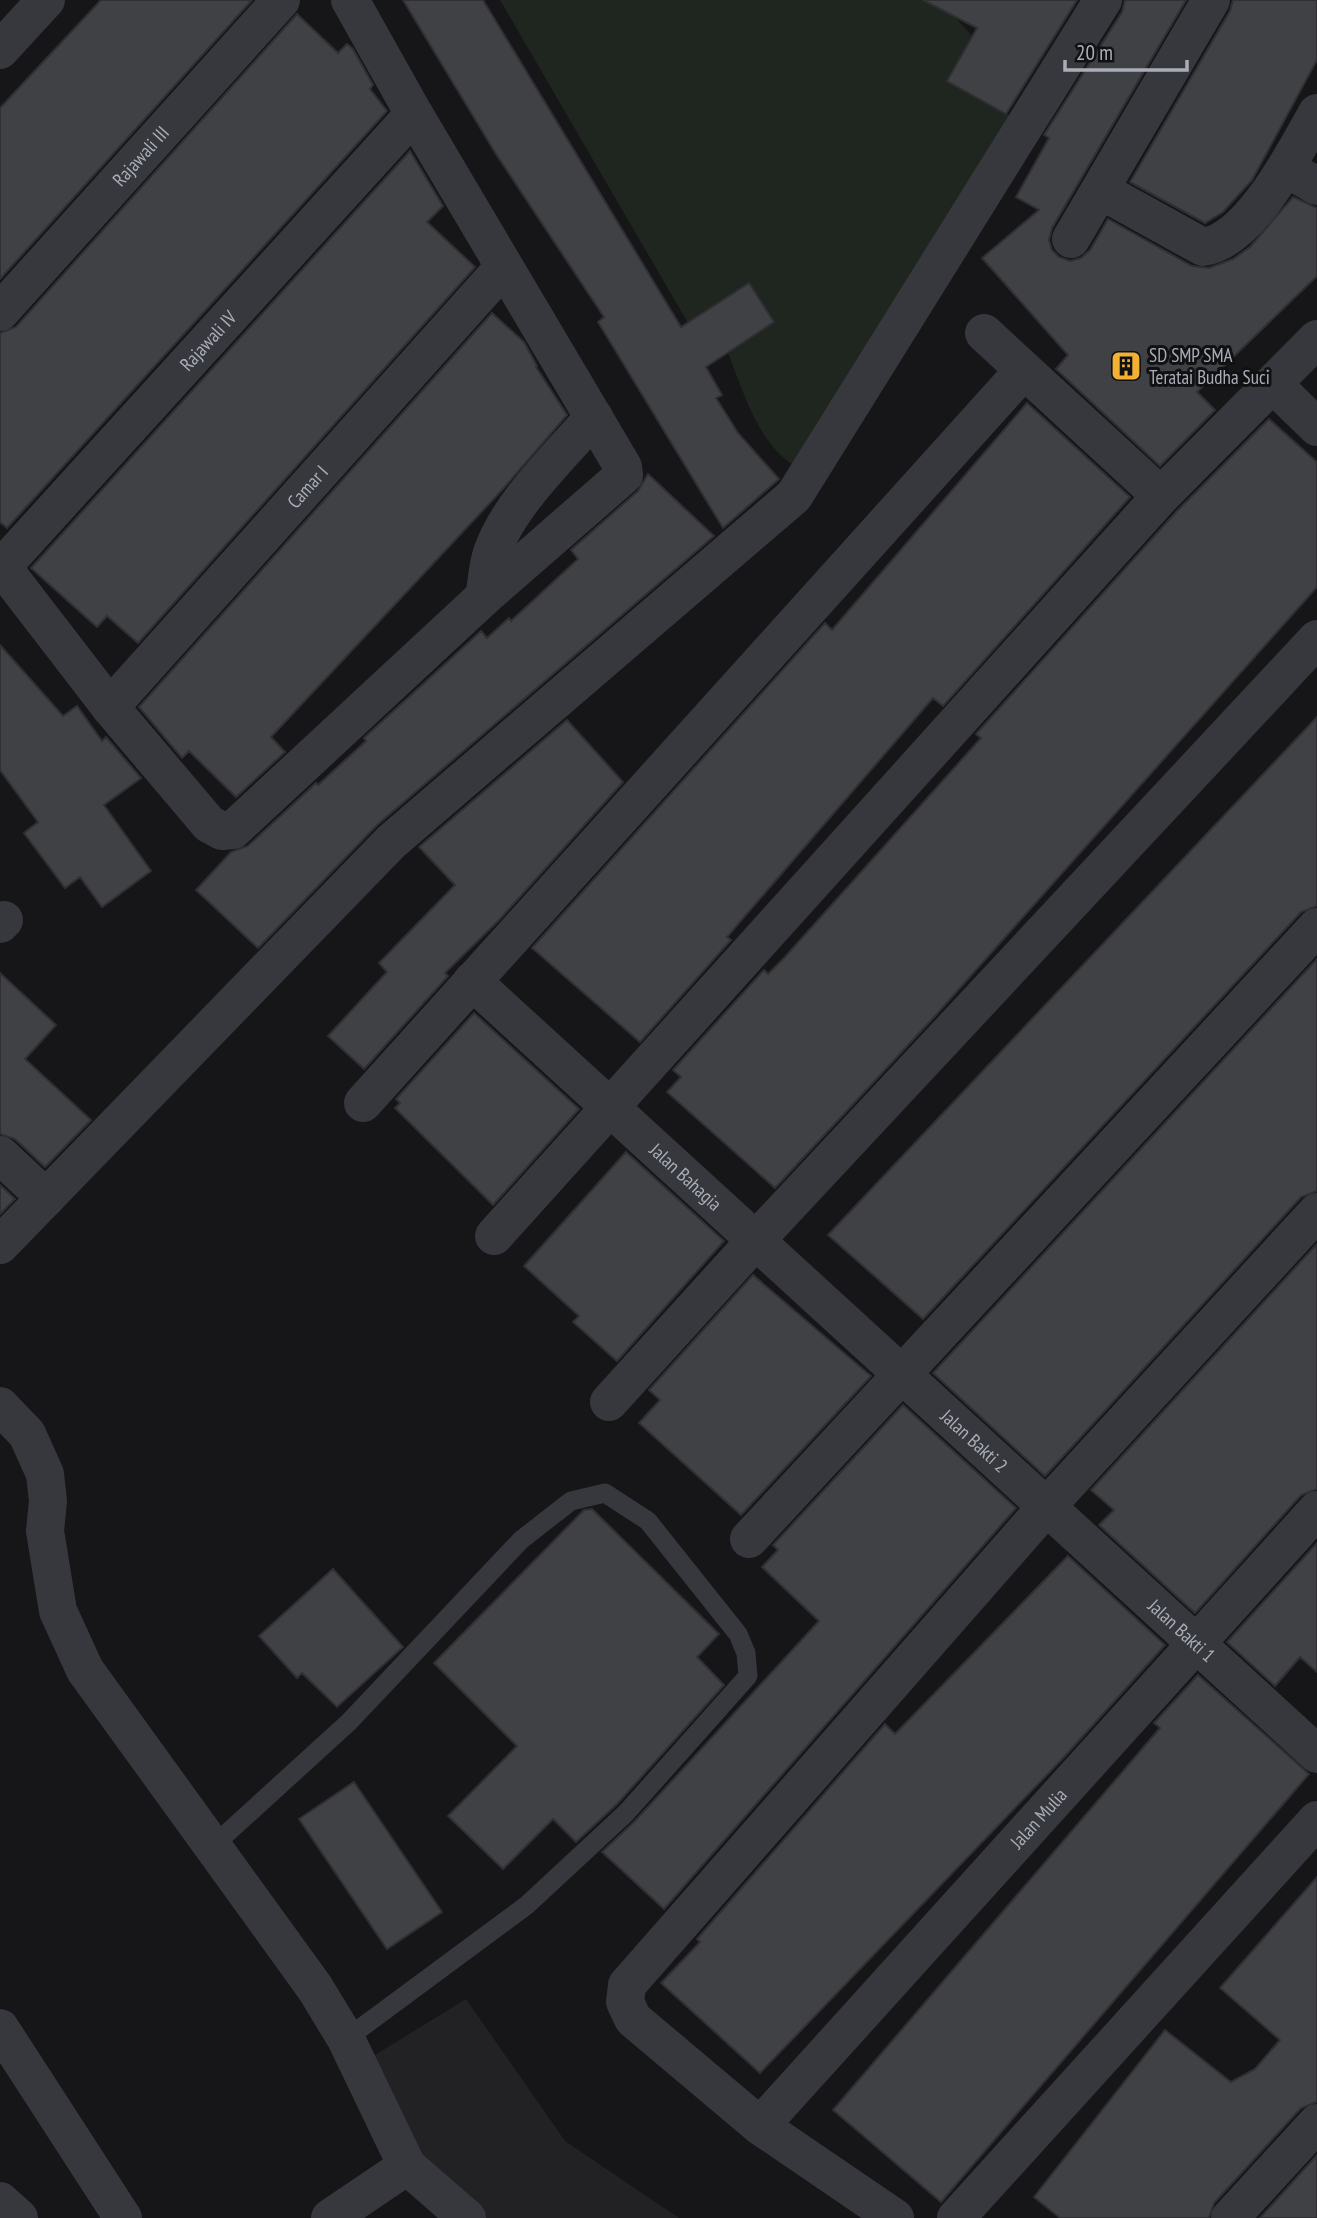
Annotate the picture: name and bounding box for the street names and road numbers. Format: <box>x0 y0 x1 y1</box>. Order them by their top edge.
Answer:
street label: Rajawali III <box>107 121 174 191</box>
street label: Rajawali IV <box>174 305 241 376</box>
street label: Camar I <box>282 460 333 513</box>
street label: Jalan Bahagia <box>644 1137 727 1216</box>
street label: Jalan Bakti 2 <box>935 1403 1013 1477</box>
street label: Jalan Bakti 1 <box>1143 1593 1220 1667</box>
street label: Jalan Mulia <box>1004 1783 1072 1854</box>

